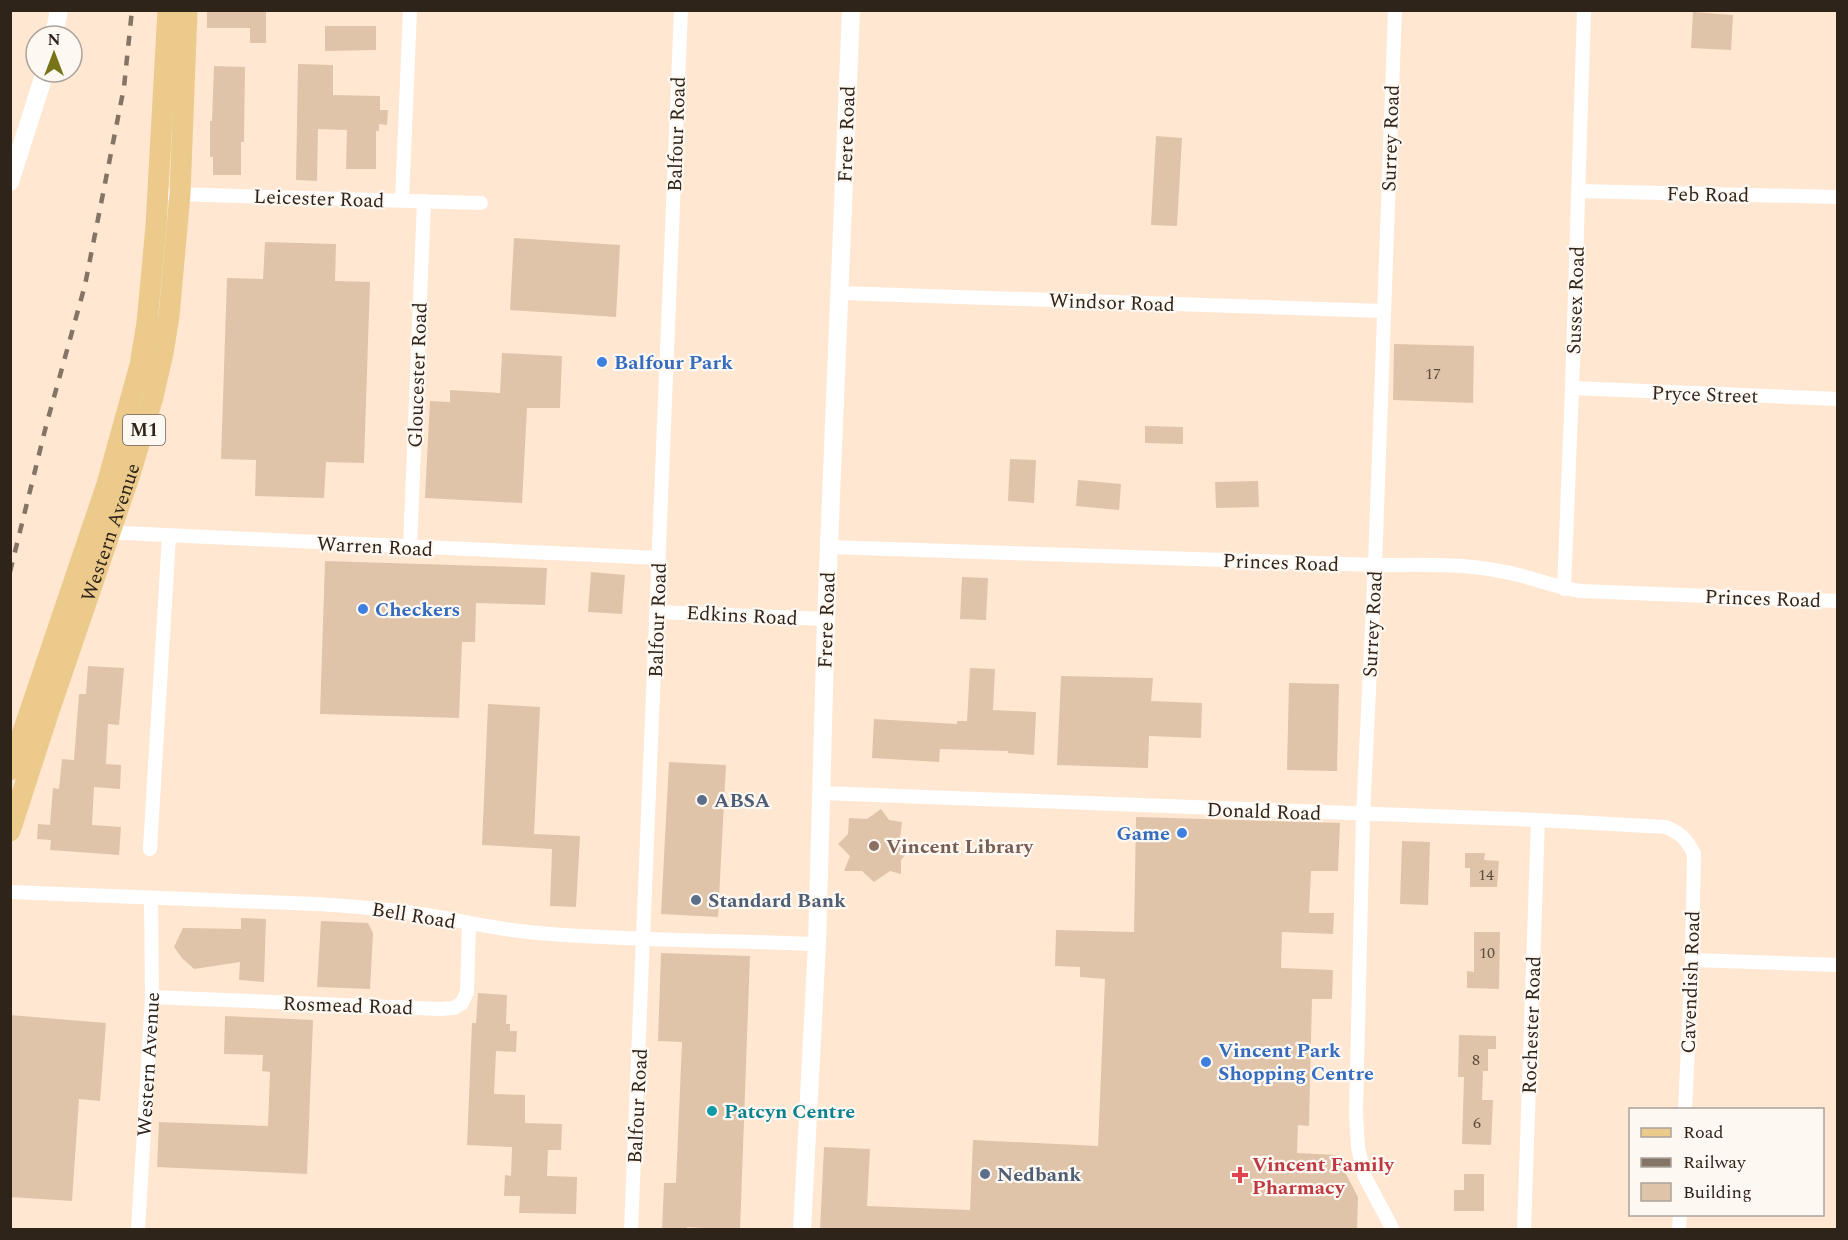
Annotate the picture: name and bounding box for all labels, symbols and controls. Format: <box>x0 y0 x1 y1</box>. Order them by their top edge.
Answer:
north arrow <box>24 24 84 84</box>
text: N <box>47 28 61 52</box>
street label: Balfour Road <box>660 76 694 192</box>
street label: Surrey Road <box>1374 84 1408 192</box>
street label: Frere Road <box>830 85 864 183</box>
street label: Feb Road <box>1666 179 1750 211</box>
street label: Leicester Road <box>253 182 385 216</box>
street label: Sussex Road <box>1559 245 1593 355</box>
street label: Windsor Road <box>1048 286 1175 320</box>
street label: Gloucester Road <box>400 302 436 448</box>
place label: Balfour Park <box>614 348 733 378</box>
marker: Balfour Park <box>595 355 609 369</box>
house number: 17 <box>1425 362 1441 386</box>
street label: Pryce Street <box>1651 378 1759 412</box>
road number: M1 <box>123 415 165 445</box>
street label: Western Avenue <box>73 460 149 606</box>
street label: Warren Road <box>316 529 434 565</box>
street label: Princes Road <box>1222 546 1340 580</box>
street label: Balfour Road <box>641 562 675 678</box>
street label: Surrey Road <box>1355 570 1391 678</box>
street label: Frere Road <box>810 571 844 669</box>
street label: Princes Road <box>1704 582 1822 616</box>
place label: Checkers <box>375 595 460 625</box>
street label: Edkins Road <box>685 598 798 634</box>
marker: Checkers <box>356 602 370 616</box>
place label: ABSA <box>714 786 771 816</box>
marker: ABSA <box>695 793 709 807</box>
street label: Donald Road <box>1206 795 1322 829</box>
place label: Game <box>1117 819 1170 849</box>
marker: Game <box>1175 826 1189 840</box>
place label: Vincent Library <box>886 832 1034 862</box>
marker: Vincent Library <box>867 839 881 853</box>
house number: 14 <box>1478 863 1494 887</box>
place label: Standard Bank <box>708 886 846 916</box>
marker: Standard Bank <box>689 893 703 907</box>
street label: Bell Road <box>370 895 458 937</box>
street label: Cavendish Road <box>1674 910 1708 1054</box>
house number: 10 <box>1479 941 1495 965</box>
street label: Rochester Road <box>1515 955 1549 1095</box>
street label: Rosmead Road <box>282 989 414 1023</box>
street label: Western Avenue <box>130 992 168 1138</box>
place label: Vincent Park Shopping Centre <box>1218 1036 1374 1089</box>
street label: Balfour Road <box>620 1048 656 1165</box>
house number: 8 <box>1472 1048 1480 1072</box>
marker: Vincent Park Shopping Centre <box>1199 1055 1213 1069</box>
place label: Patcyn Centre <box>724 1097 855 1127</box>
marker: Patcyn Centre <box>705 1104 719 1118</box>
legend <box>1629 1108 1824 1216</box>
house number: 6 <box>1473 1111 1481 1135</box>
text: Road <box>1683 1119 1724 1146</box>
text: Railway <box>1683 1149 1747 1176</box>
place label: Vincent Family Pharmacy <box>1252 1150 1395 1203</box>
place label: Nedbank <box>997 1160 1081 1190</box>
marker: Nedbank <box>978 1167 992 1181</box>
marker: Vincent Family Pharmacy <box>1233 1168 1247 1182</box>
text: Building <box>1683 1179 1752 1206</box>

